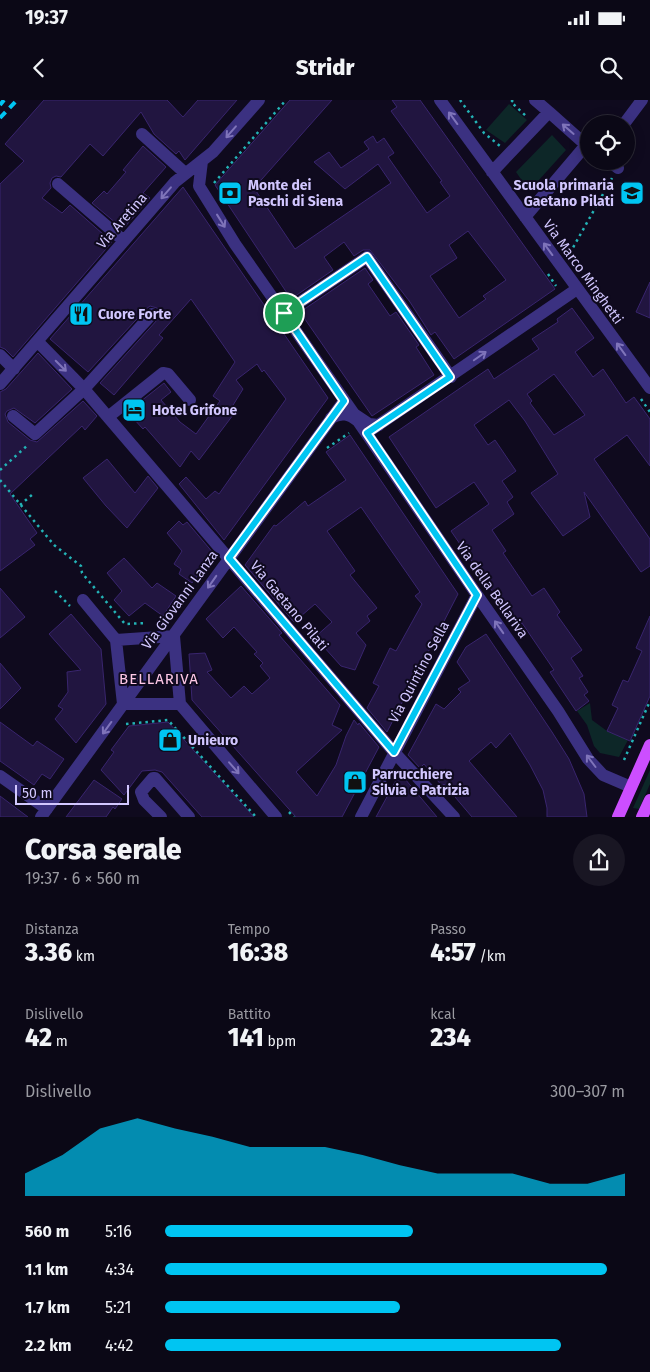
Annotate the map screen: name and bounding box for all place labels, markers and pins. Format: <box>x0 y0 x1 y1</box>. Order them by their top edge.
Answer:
place label: Monte dei Paschi di Siena <box>248 177 343 210</box>
place label: Scuola primaria Gaetano Pilati <box>514 177 614 210</box>
bank icon: Monte dei Paschi di Siena <box>217 180 243 206</box>
school or university icon: Scuola primaria Gaetano Pilati <box>619 180 645 206</box>
pin <box>263 292 305 334</box>
restaurant icon: Cuore Forte <box>68 301 94 327</box>
place label: Cuore Forte <box>98 306 172 323</box>
hotel icon: Hotel Grifone <box>121 397 147 423</box>
place label: Hotel Grifone <box>152 402 238 419</box>
shop icon: Unieuro <box>157 727 183 753</box>
place label: Unieuro <box>188 732 238 749</box>
place label: Parrucchiere Silvia e Patrizia <box>372 766 470 799</box>
shop icon: Parrucchiere Silvia e Patrizia <box>342 769 368 795</box>

